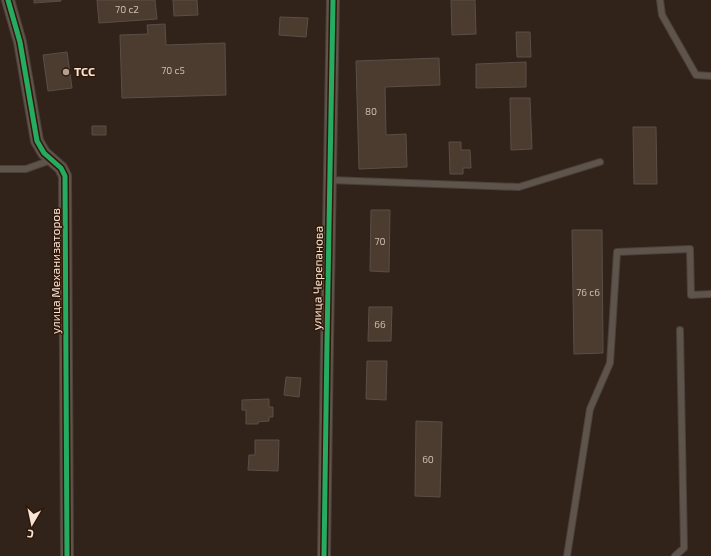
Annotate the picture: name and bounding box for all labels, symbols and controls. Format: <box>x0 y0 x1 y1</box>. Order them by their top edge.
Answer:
house number: 70 с2 <box>115 3 139 15</box>
place label: ТСС <box>74 64 95 78</box>
house number: 70 с5 <box>161 64 185 76</box>
marker: ТСС <box>61 67 71 77</box>
house number: 80 <box>365 105 377 117</box>
street label: улица Механизаторов <box>48 208 63 334</box>
street label: улица Черепанова <box>309 226 326 330</box>
house number: 70 <box>374 235 386 247</box>
house number: 76 с6 <box>576 286 600 298</box>
house number: 66 <box>374 318 386 330</box>
house number: 60 <box>422 453 434 465</box>
north arrow <box>12 504 52 544</box>
text: С <box>26 527 35 541</box>

